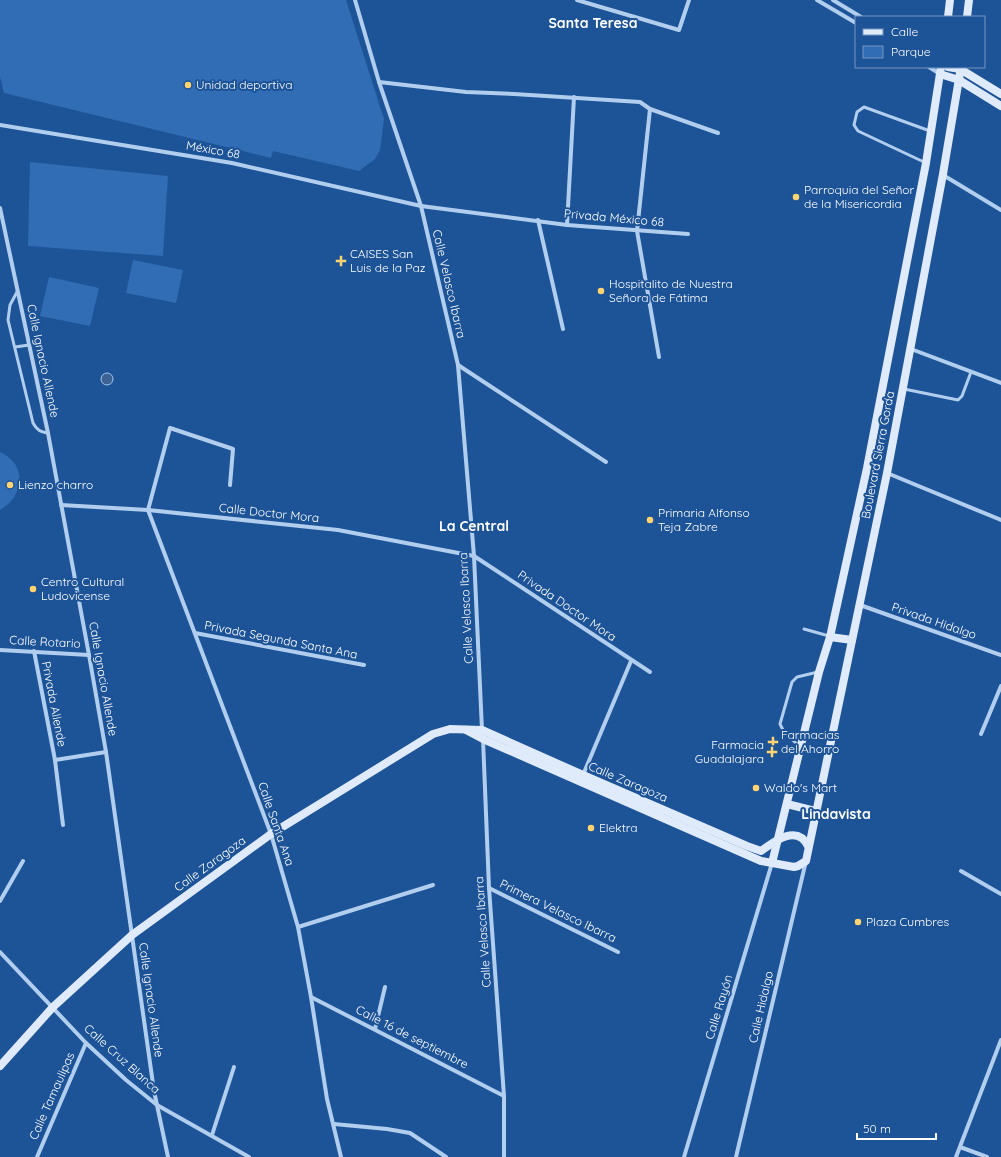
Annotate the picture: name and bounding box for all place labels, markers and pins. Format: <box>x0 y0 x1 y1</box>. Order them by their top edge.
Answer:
place label: Unidad deportiva <box>196 77 293 92</box>
marker: Unidad deportiva <box>183 80 193 90</box>
place label: Parroquia del Señor de la Misericordia <box>804 182 915 211</box>
marker: Parroquia del Señor de la Misericordia <box>791 192 801 202</box>
place label: CAISES San Luis de la Paz <box>350 246 426 275</box>
marker: CAISES San Luis de la Paz <box>335 255 347 267</box>
place label: Hospitalito de Nuestra Señora de Fátima <box>609 276 733 305</box>
marker: Hospitalito de Nuestra Señora de Fátima <box>596 286 606 296</box>
place label: Lienzo charro <box>18 477 93 492</box>
marker: Lienzo charro <box>5 480 15 490</box>
place label: Primaria Alfonso Teja Zabre <box>658 505 750 534</box>
marker: Primaria Alfonso Teja Zabre <box>645 515 655 525</box>
place label: Centro Cultural Ludovicense <box>41 574 124 603</box>
marker: Centro Cultural Ludovicense <box>28 584 38 594</box>
place label: Farmacias del Ahorro <box>781 727 840 756</box>
place label: Farmacia Guadalajara <box>695 737 764 766</box>
marker: Farmacias del Ahorro <box>768 737 778 747</box>
marker: Farmacia Guadalajara <box>767 747 777 757</box>
place label: Waldo's Mart <box>764 780 837 795</box>
marker: Waldo's Mart <box>751 783 761 793</box>
place label: Elektra <box>599 820 637 835</box>
marker: Elektra <box>586 823 596 833</box>
place label: Plaza Cumbres <box>866 914 949 929</box>
marker: Plaza Cumbres <box>853 917 863 927</box>

